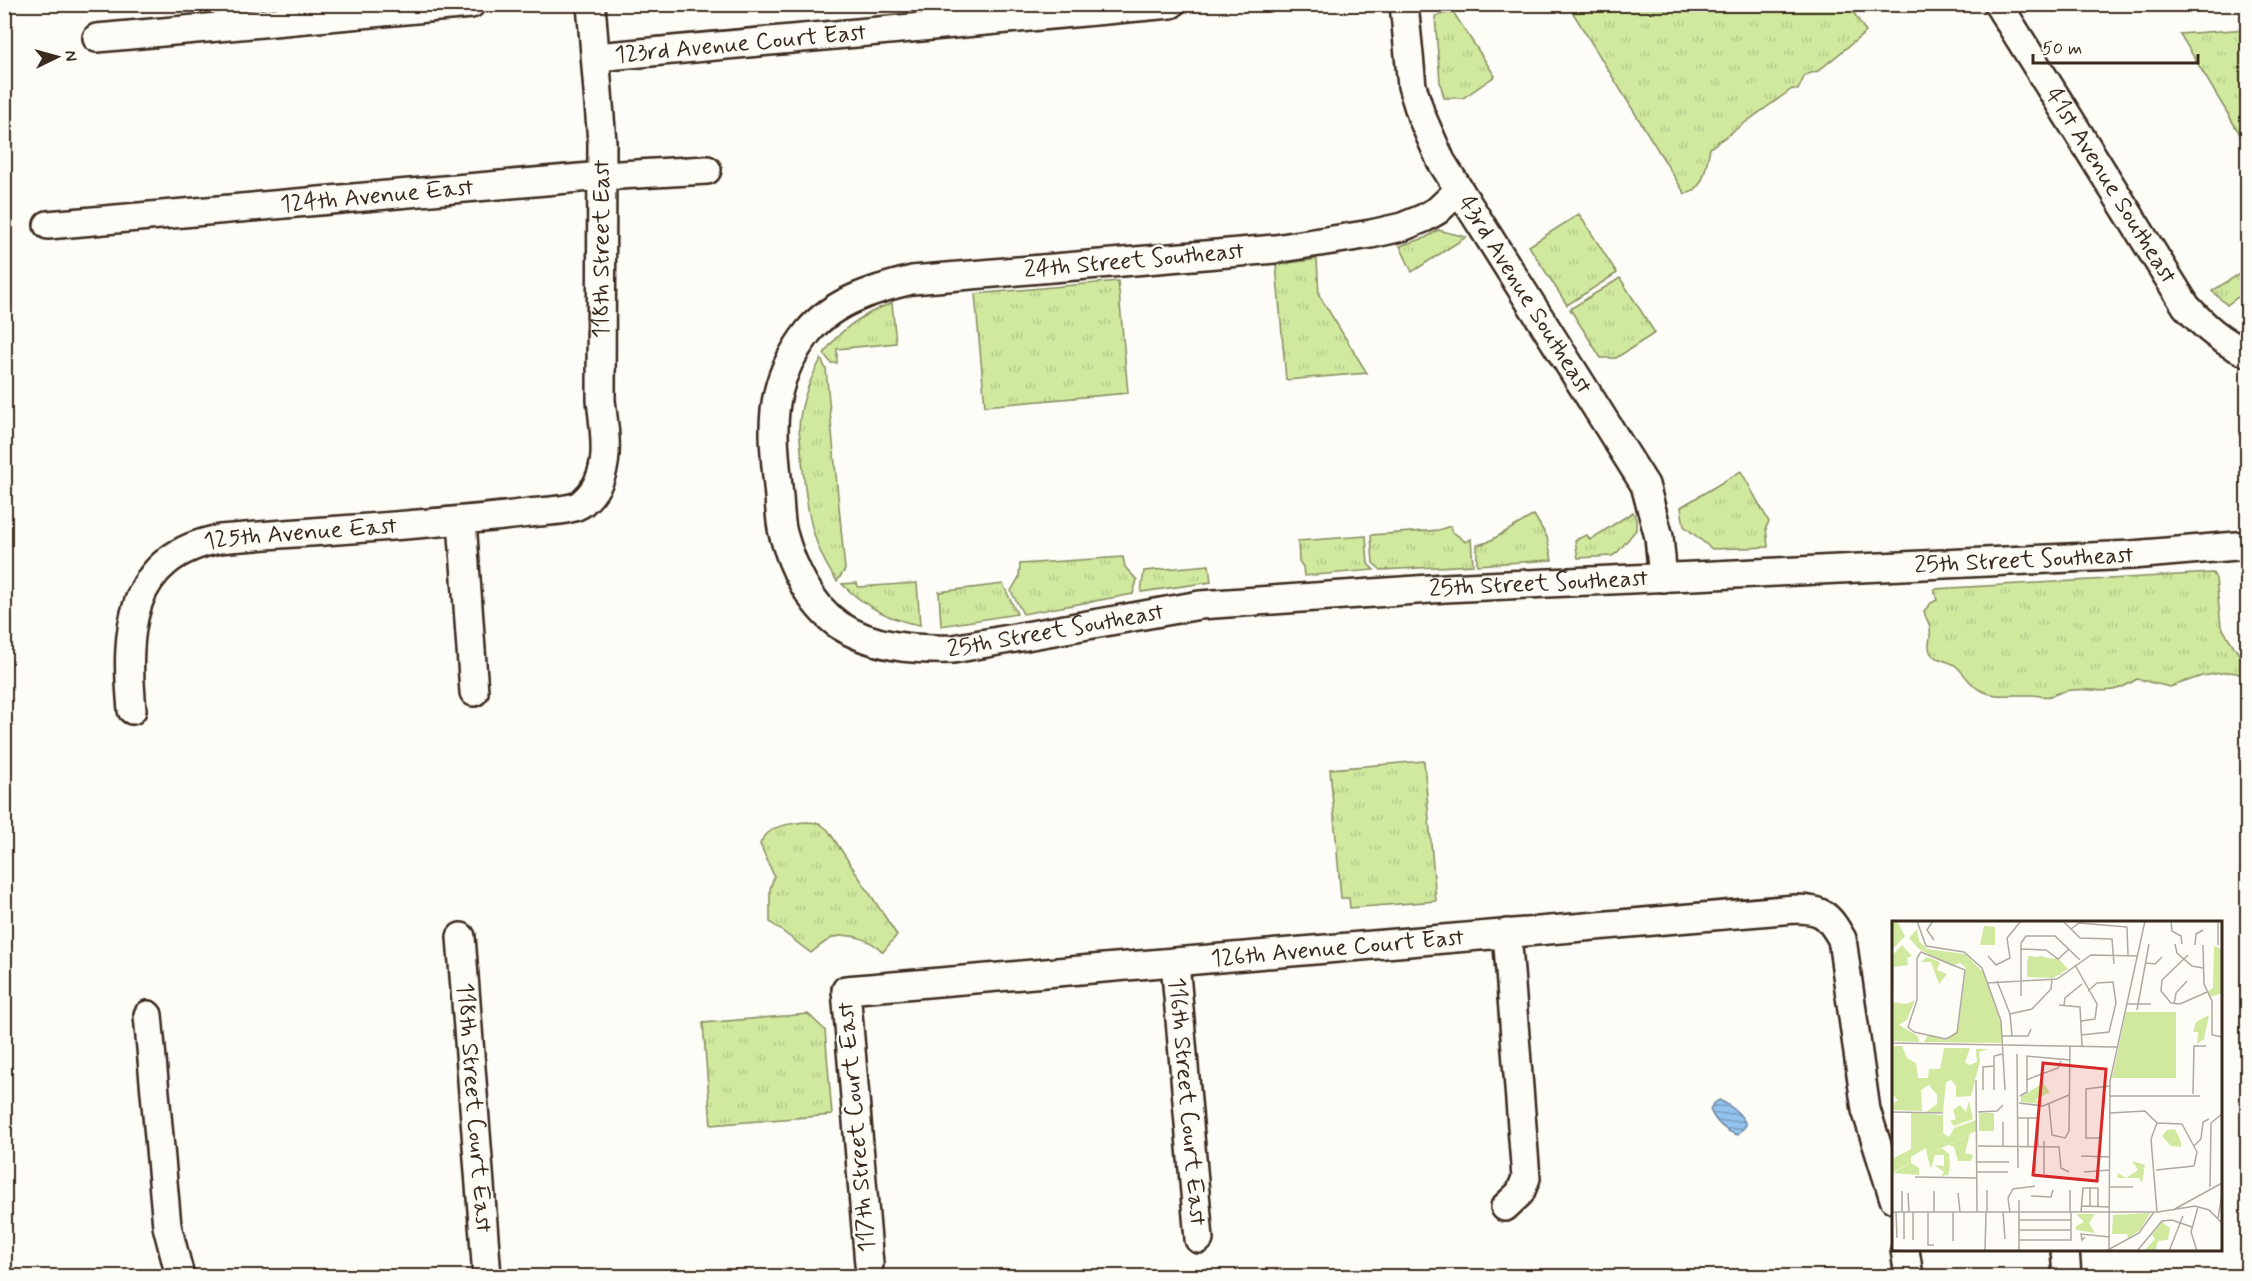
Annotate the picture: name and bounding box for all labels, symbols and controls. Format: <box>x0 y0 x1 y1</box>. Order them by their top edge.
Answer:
street label: 123rd Avenue Court East <box>613 17 868 71</box>
north arrow <box>27 27 87 87</box>
scale bar <box>2033 27 2198 65</box>
text: 50 m <box>2042 37 2082 61</box>
text: N <box>60 50 81 62</box>
street label: 41st Avenue Southeast <box>2038 82 2184 290</box>
street label: 118th Street East <box>586 159 617 338</box>
street label: 124th Avenue East <box>279 172 475 220</box>
street label: 43rd Avenue Southeast <box>1451 190 1600 400</box>
street label: 24th Street Southeast <box>1023 236 1246 286</box>
street label: 125th Avenue East <box>200 510 398 558</box>
street label: 25th Street Southeast <box>1914 539 2135 581</box>
street label: 25th Street Southeast <box>1428 563 1649 605</box>
street label: 25th Street Southeast <box>945 596 1167 665</box>
inset map <box>1892 921 2222 1251</box>
street label: 126th Avenue Court East <box>1209 922 1466 974</box>
street label: 116th Street Court East <box>1161 976 1213 1227</box>
street label: 118th Street Court East <box>449 981 499 1234</box>
street label: 117th Street Court East <box>831 1000 883 1253</box>

